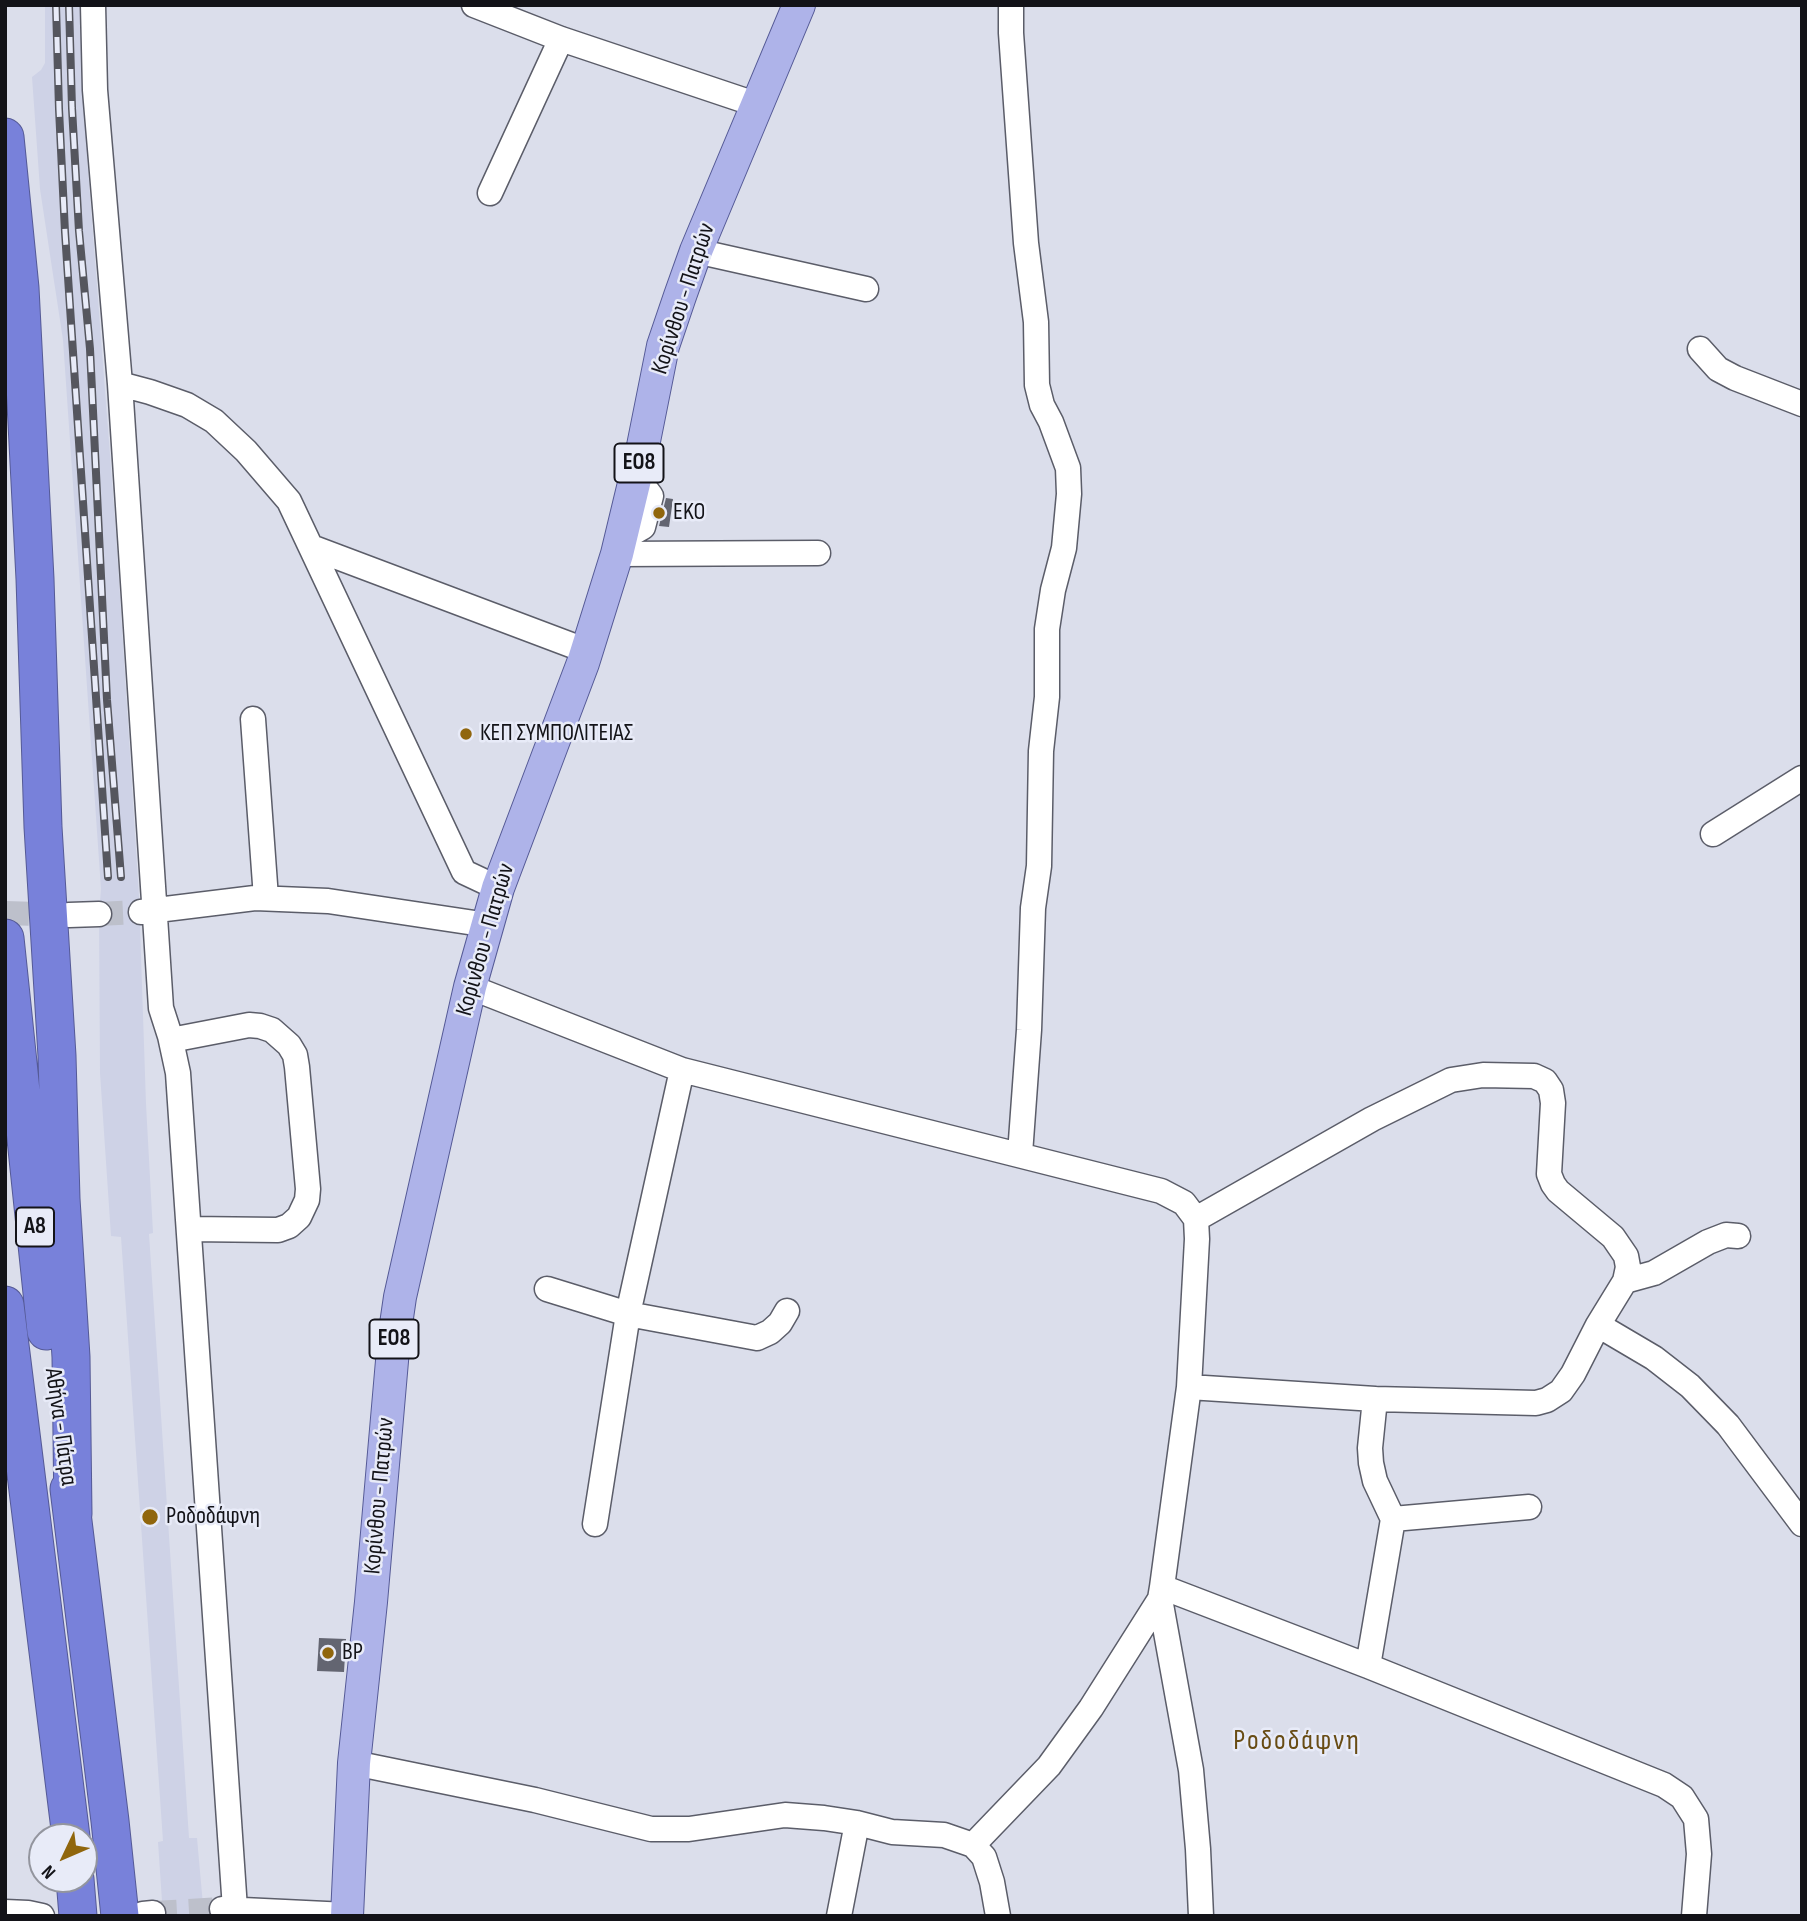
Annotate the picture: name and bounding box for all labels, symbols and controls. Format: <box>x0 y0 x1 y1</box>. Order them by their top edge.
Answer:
street label: Κορίνθου - Πατρών <box>646 220 722 378</box>
road number: ΕΟ8 <box>614 444 664 482</box>
place label: EKO <box>673 499 705 527</box>
marker: EKO <box>651 505 667 521</box>
place label: ΚΕΠ ΣΥΜΠΟΛΙΤΕΙΑΣ <box>480 720 633 748</box>
marker: ΚΕΠ ΣΥΜΠΟΛΙΤΕΙΑΣ <box>458 726 474 742</box>
street label: Κορίνθου - Πατρών <box>451 861 521 1019</box>
road number: Α8 <box>16 1208 54 1246</box>
road number: ΕΟ8 <box>370 1320 418 1358</box>
street label: Αθήνα - Πάτρα <box>38 1367 82 1487</box>
street label: Κορίνθου - Πατρών <box>359 1417 401 1575</box>
place label: Ροδοδάφνη <box>166 1503 260 1531</box>
marker: Ροδοδάφνη <box>140 1507 160 1527</box>
place label: BP <box>342 1639 363 1667</box>
marker: BP <box>320 1645 336 1661</box>
district label: Ροδοδάφνη <box>1234 1725 1360 1759</box>
north arrow <box>28 1823 98 1893</box>
text: N <box>37 1860 61 1883</box>

